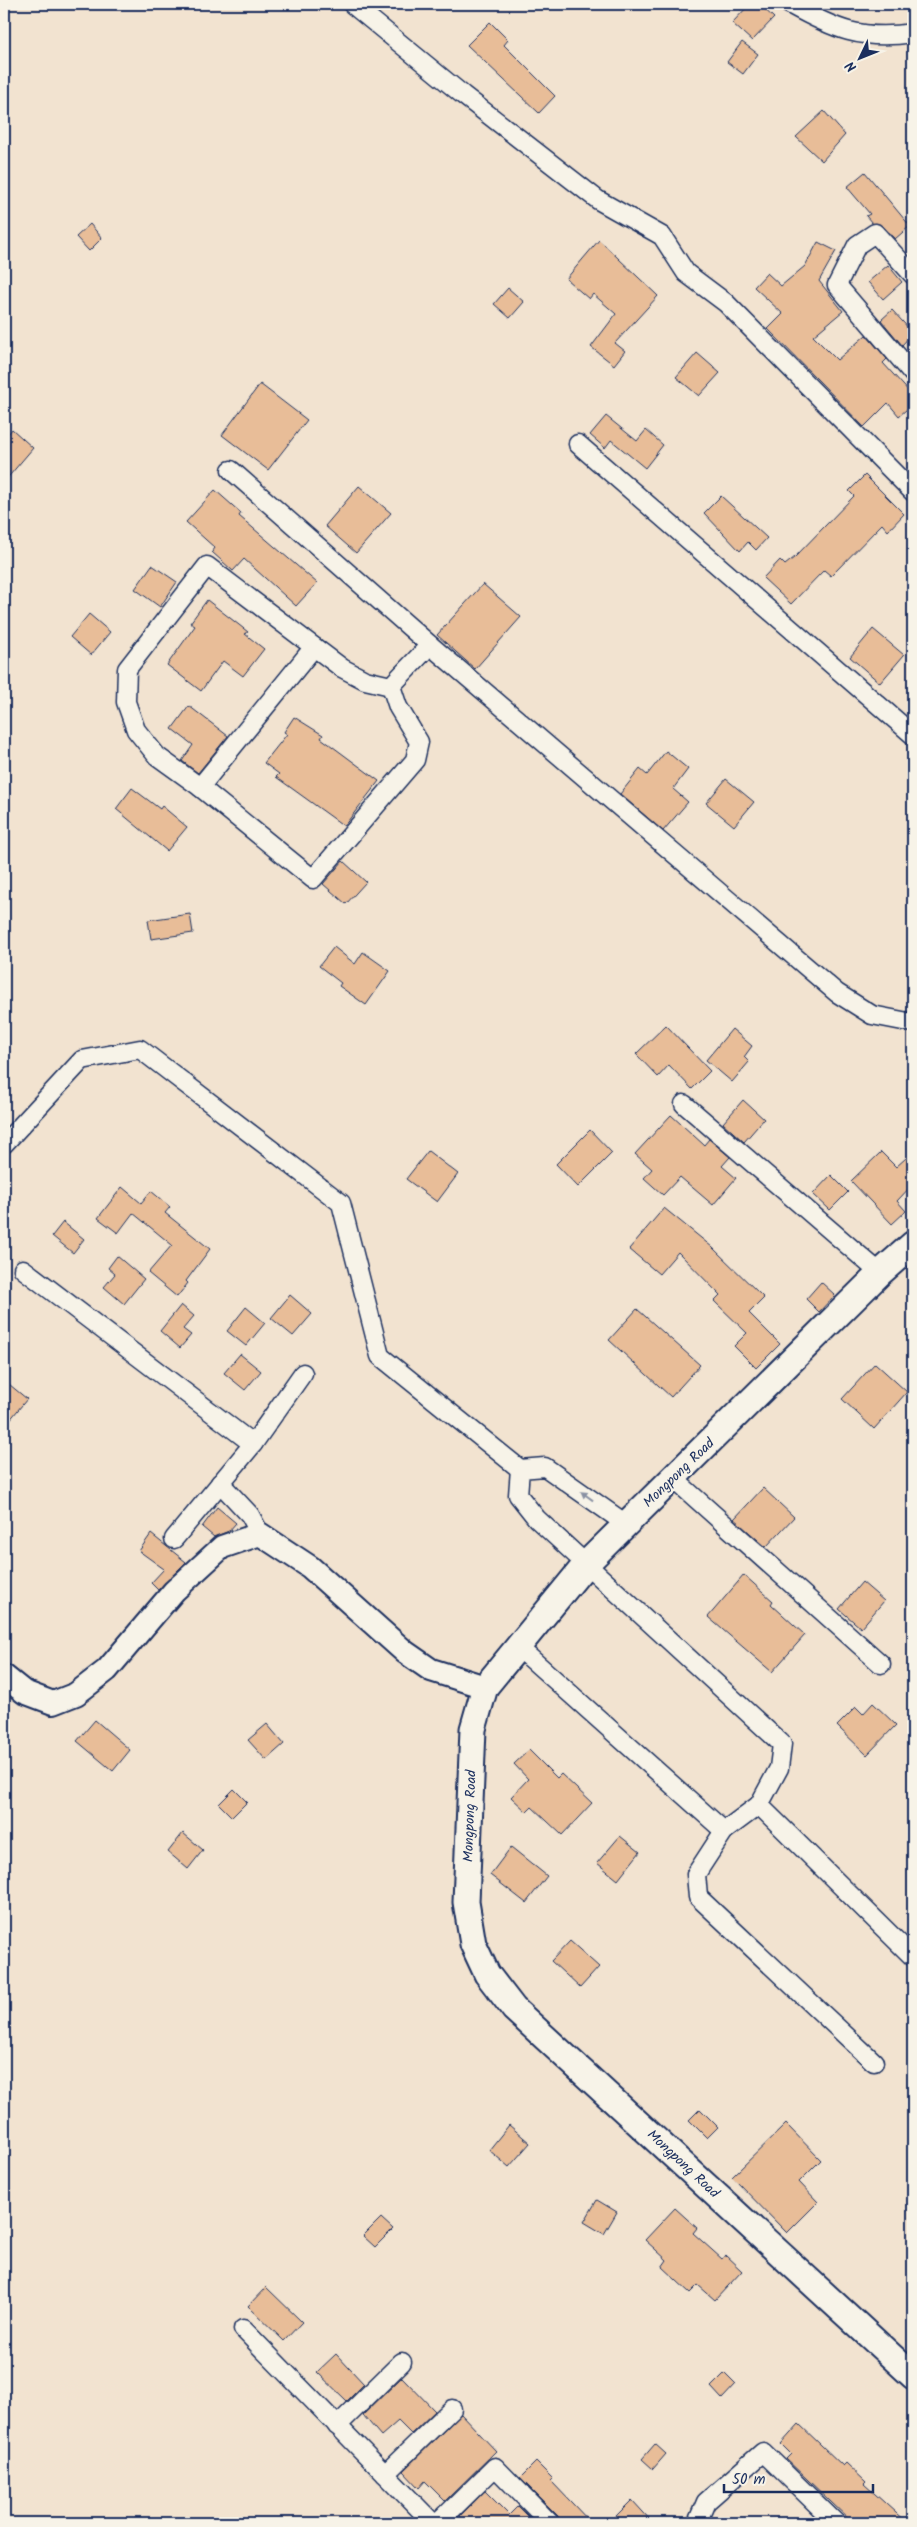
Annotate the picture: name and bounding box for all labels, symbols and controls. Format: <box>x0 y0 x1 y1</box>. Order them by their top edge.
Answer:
north arrow <box>834 32 884 82</box>
text: N <box>840 55 862 77</box>
street label: Mongpong Road <box>638 1432 721 1513</box>
one-way arrow <box>581 1490 594 1501</box>
street label: Mongpong Road <box>457 1768 483 1863</box>
street label: Mongpong Road <box>642 2124 725 2204</box>
scale bar <box>724 2462 873 2494</box>
text: 50 m <box>732 2468 766 2492</box>

